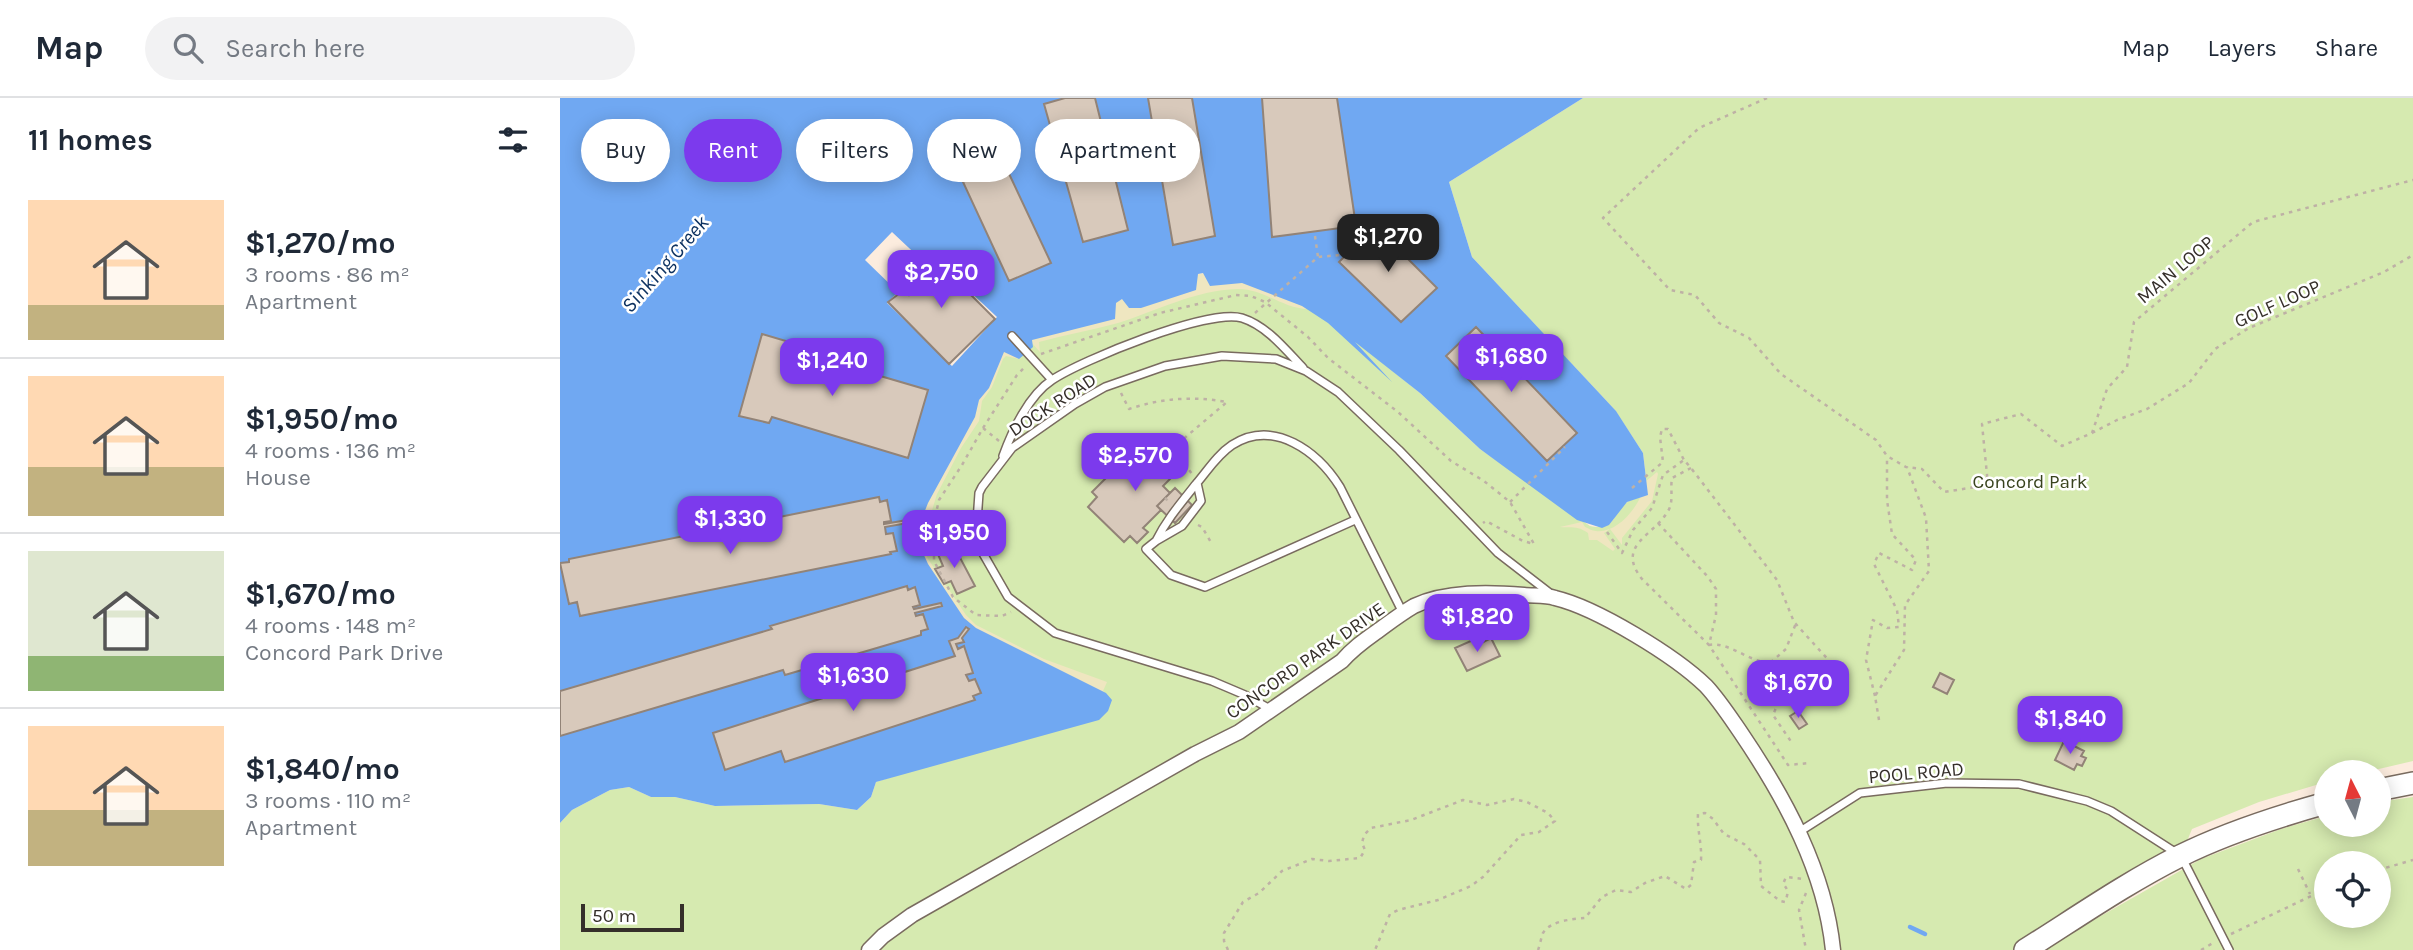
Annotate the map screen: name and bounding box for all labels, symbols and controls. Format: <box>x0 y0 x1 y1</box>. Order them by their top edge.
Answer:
search box <box>145 17 635 80</box>
text: Map <box>35 29 103 67</box>
icon: search <box>169 29 207 67</box>
text: Search here <box>225 33 365 64</box>
text: Map <box>2122 34 2170 62</box>
text: Layers <box>2208 34 2277 62</box>
text: Share <box>2315 34 2378 62</box>
chip: Buy <box>581 119 670 182</box>
chip: Rent <box>684 119 782 182</box>
chip: Filters <box>796 119 913 182</box>
chip: New <box>927 119 1021 182</box>
chip: Apartment <box>1035 119 1200 182</box>
icon: filters <box>494 121 532 159</box>
text: 11 homes <box>28 122 153 158</box>
water label: Sinking Creek <box>616 210 714 317</box>
pin: $1,270 <box>1331 214 1445 274</box>
text: $1,270 <box>1353 223 1423 250</box>
text: $1,270/mo <box>245 225 396 261</box>
icon: home <box>84 228 168 312</box>
street label: MAIN LOOP <box>2133 231 2219 308</box>
pin: $2,750 <box>884 250 998 310</box>
text: $2,750 <box>904 259 978 286</box>
text: 3 rooms · 86 m² <box>245 261 410 288</box>
street label: GOLF LOOP <box>2231 275 2324 333</box>
text: Apartment <box>245 288 357 315</box>
pin: $1,680 <box>1454 334 1568 394</box>
pin: $1,240 <box>775 338 889 398</box>
text: $1,680 <box>1474 343 1548 370</box>
text: $1,240 <box>796 347 868 374</box>
street label: DOCK ROAD <box>1005 368 1100 441</box>
text: $1,950/mo <box>245 401 398 437</box>
icon: home <box>84 404 168 488</box>
pin: $2,570 <box>1078 434 1192 493</box>
text: 4 rooms · 136 m² <box>245 437 416 464</box>
text: $2,570 <box>1098 442 1172 469</box>
text: House <box>245 464 311 491</box>
park label: Concord Park <box>1973 471 2088 493</box>
pin: $1,330 <box>673 496 787 556</box>
text: $1,330 <box>693 505 767 532</box>
pin: $1,950 <box>897 510 1011 570</box>
text: $1,950 <box>918 519 990 546</box>
text: $1,670/mo <box>245 576 396 612</box>
icon: home <box>84 579 168 663</box>
pin: $1,820 <box>1420 594 1534 654</box>
street label: CONCORD PARK DRIVE <box>1222 598 1389 724</box>
text: $1,820 <box>1440 603 1514 630</box>
text: 4 rooms · 148 m² <box>245 612 416 639</box>
text: Concord Park Drive <box>245 639 443 666</box>
pin: $1,630 <box>796 654 910 713</box>
pin: $1,670 <box>1741 660 1855 720</box>
text: $1,630 <box>817 662 889 689</box>
text: $1,670 <box>1763 669 1833 696</box>
pin: $1,840 <box>2013 696 2127 756</box>
text: $1,840 <box>2034 705 2106 732</box>
text: $1,840/mo <box>245 751 400 787</box>
icon: home <box>84 754 168 838</box>
street label: POOL ROAD <box>1867 758 1965 788</box>
north arrow <box>2314 760 2390 836</box>
map controls <box>2314 760 2391 928</box>
text: 3 rooms · 110 m² <box>245 787 411 814</box>
text: Apartment <box>245 814 357 841</box>
button: locate <box>2314 851 2391 928</box>
scale bar <box>581 901 684 933</box>
text: 50 m <box>592 905 636 927</box>

